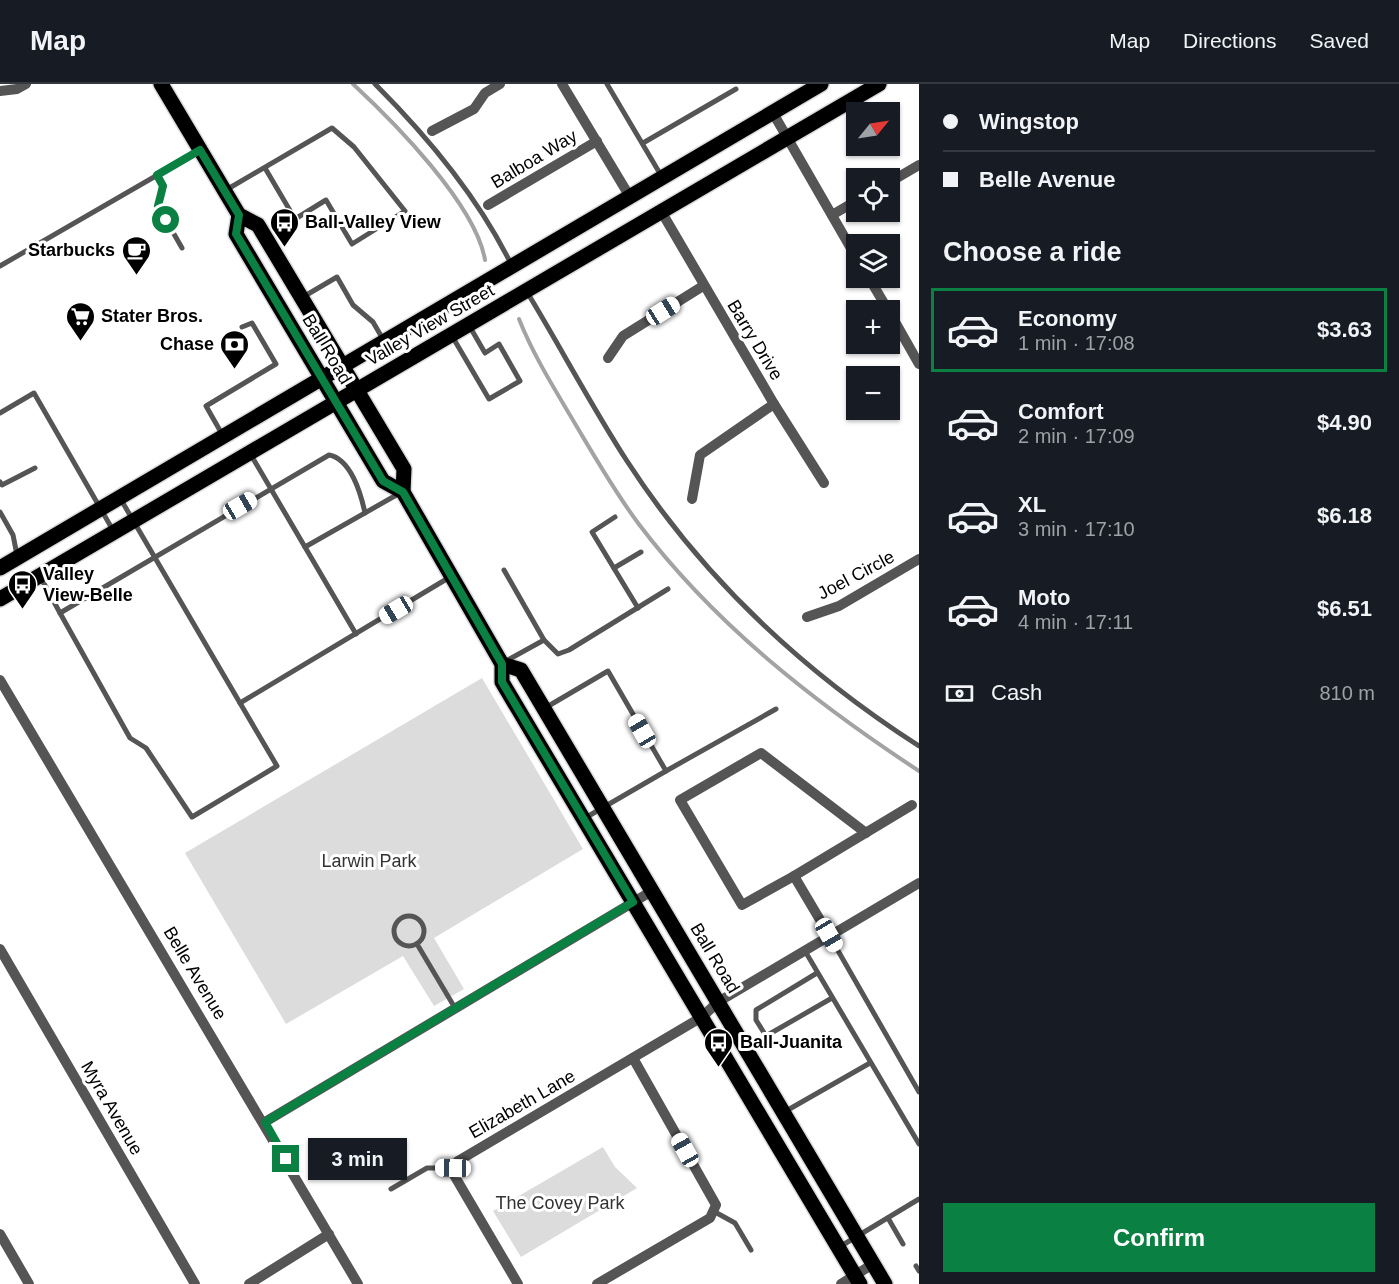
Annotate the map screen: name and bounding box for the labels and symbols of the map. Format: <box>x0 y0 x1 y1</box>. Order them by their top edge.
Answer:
north arrow <box>846 102 900 156</box>
street label: Balboa Way <box>488 126 580 192</box>
route start <box>152 206 179 233</box>
bus stop icon: Ball-Valley View <box>268 206 300 248</box>
place label: Ball-Valley View <box>305 212 442 232</box>
cafe icon: Starbucks <box>120 234 152 276</box>
place label: Starbucks <box>28 240 115 260</box>
street label: Valley View Street <box>362 280 498 370</box>
car <box>643 294 683 328</box>
street label: Barry Drive <box>723 296 787 384</box>
supermarket icon: Stater Bros. <box>64 300 96 342</box>
place label: Stater Bros. <box>101 306 203 326</box>
street label: Ball Road <box>298 310 356 388</box>
bank icon: Chase <box>219 328 251 370</box>
place label: Chase <box>160 334 214 354</box>
car <box>220 489 260 523</box>
street label: Joel Circle <box>814 546 898 604</box>
place label: Valley View-Belle <box>43 564 133 605</box>
bus stop icon: Valley View-Belle <box>6 568 38 610</box>
car <box>376 593 416 627</box>
car <box>625 711 659 751</box>
park label: Larwin Park <box>321 851 418 871</box>
car <box>812 915 846 955</box>
street label: Ball Road <box>686 919 744 997</box>
street label: Belle Avenue <box>159 923 231 1023</box>
bus stop icon: Ball-Juanita <box>703 1026 735 1068</box>
place label: Ball-Juanita <box>740 1032 843 1052</box>
street label: Myra Avenue <box>77 1058 147 1158</box>
street label: Elizabeth Lane <box>465 1066 579 1142</box>
car <box>668 1130 702 1170</box>
callout: 3 min <box>307 1138 406 1180</box>
route end <box>272 1145 299 1172</box>
car <box>435 1159 471 1177</box>
park label: The Covey Park <box>495 1193 626 1213</box>

